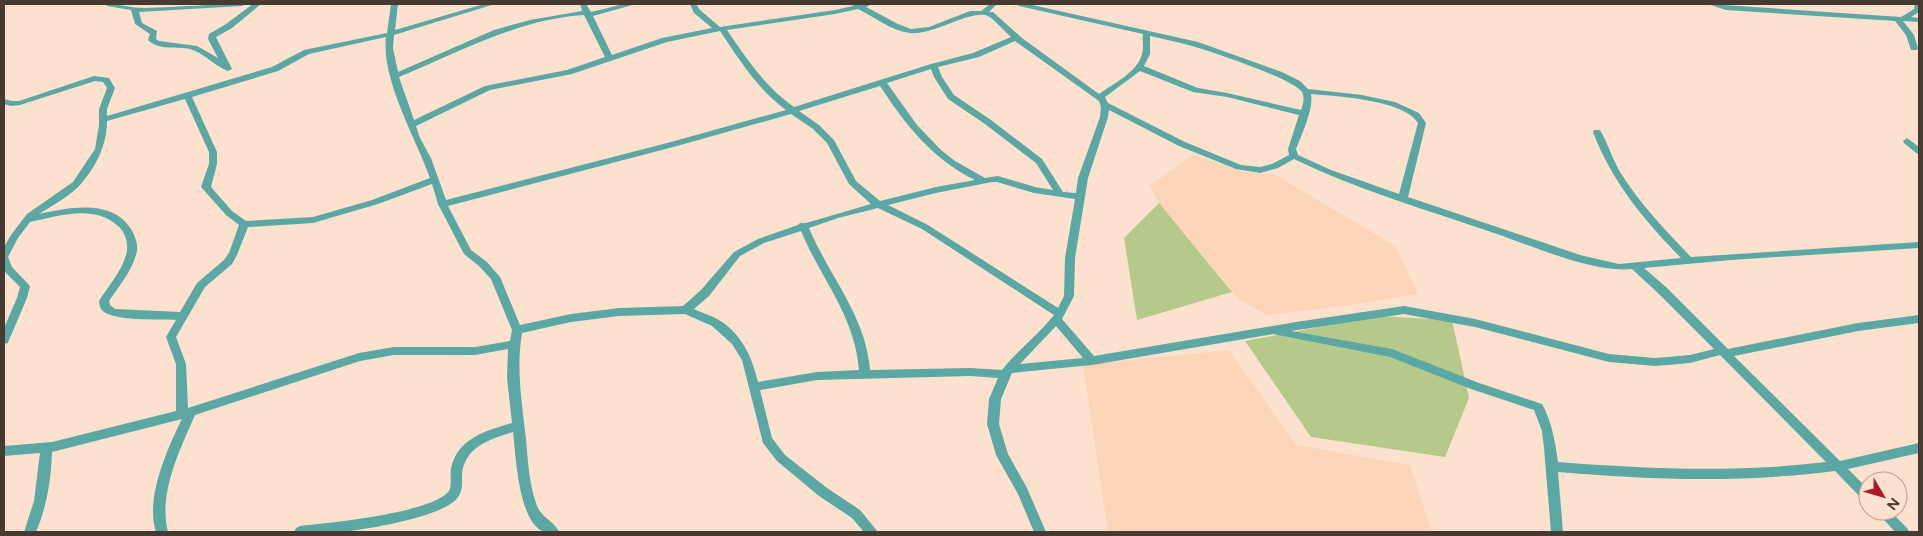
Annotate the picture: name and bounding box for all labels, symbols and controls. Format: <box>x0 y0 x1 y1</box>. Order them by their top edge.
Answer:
north arrow <box>1858 471 1908 521</box>
text: N <box>1883 494 1903 513</box>

